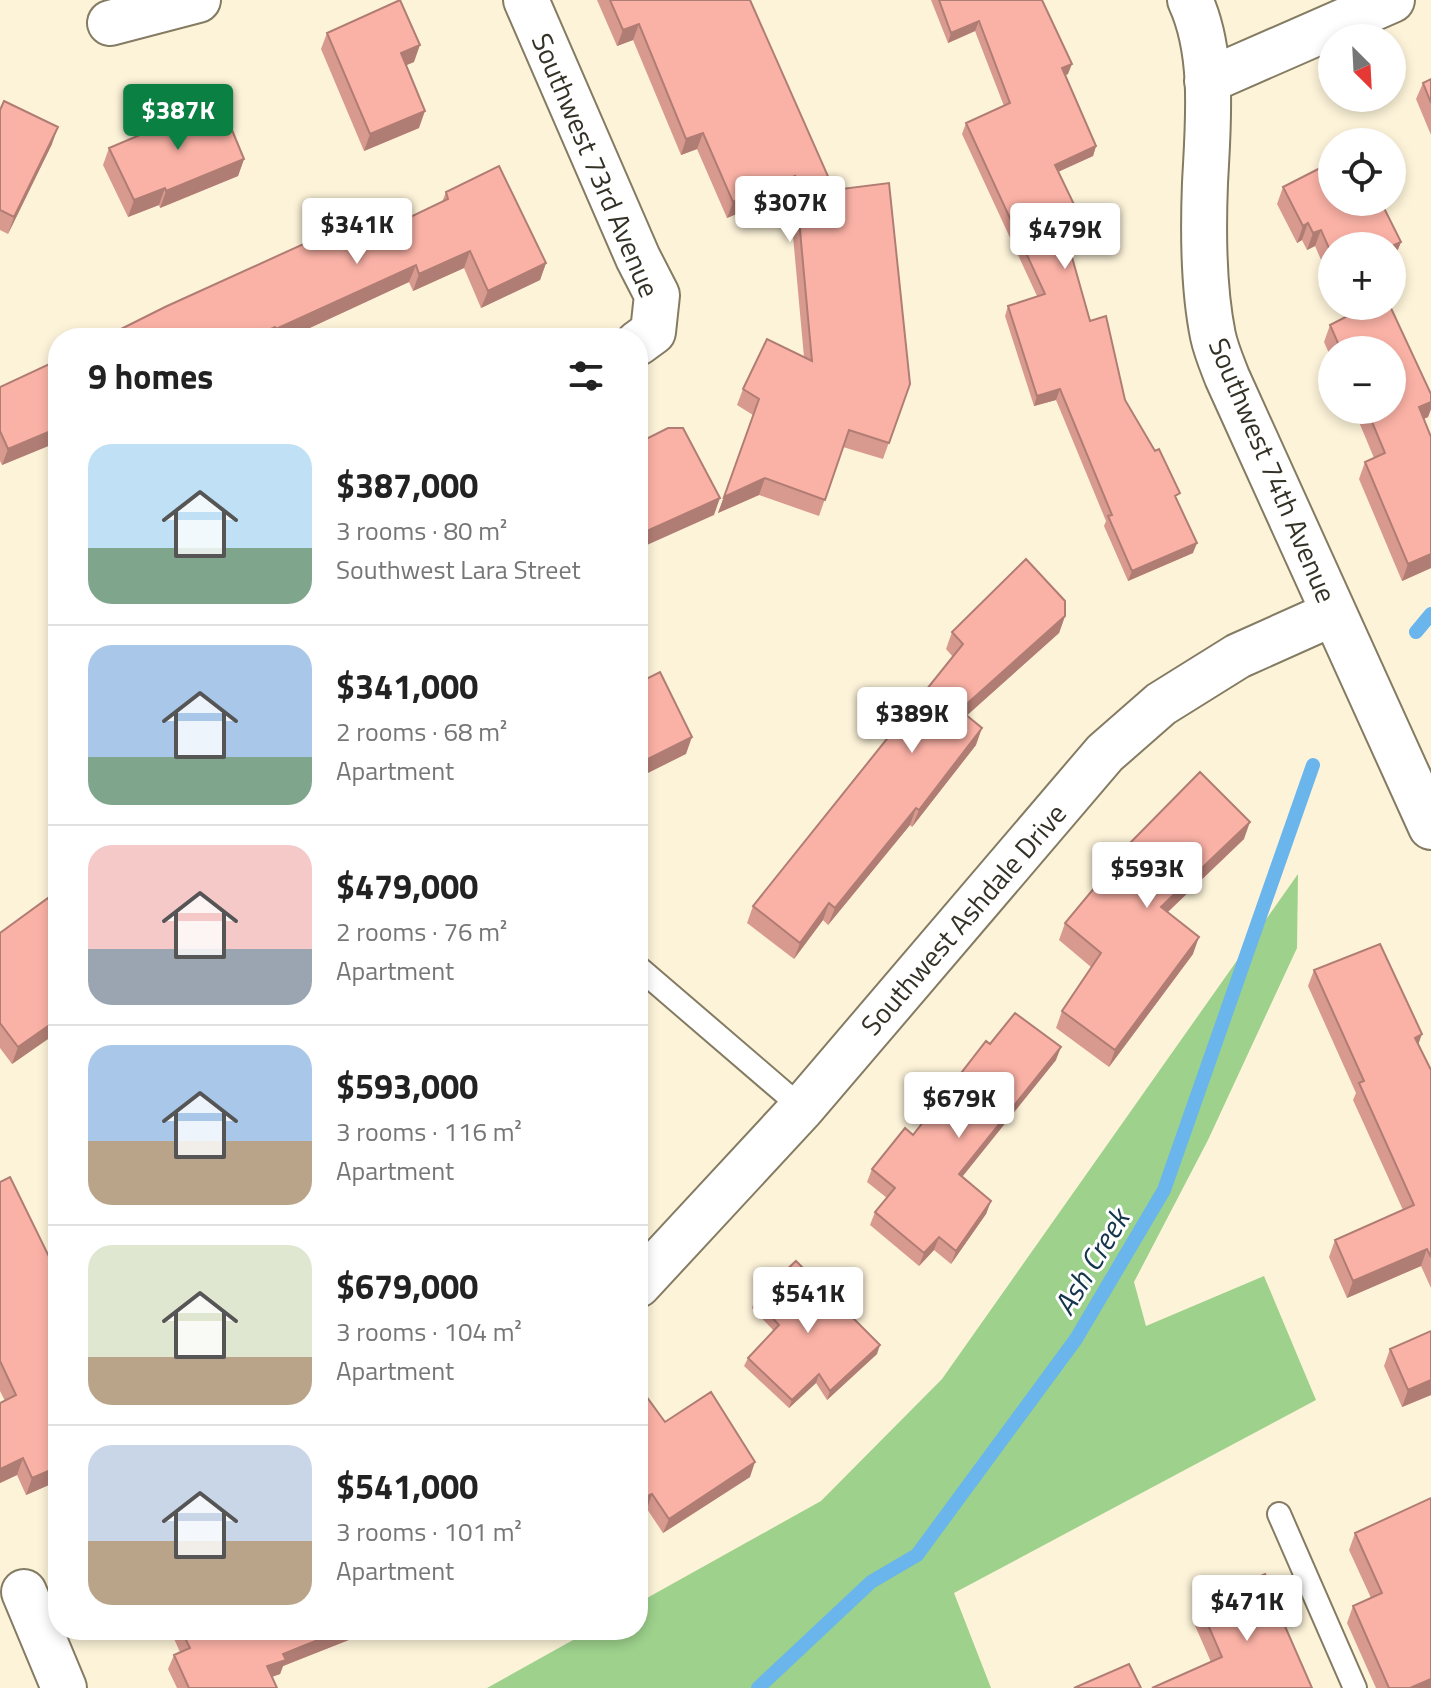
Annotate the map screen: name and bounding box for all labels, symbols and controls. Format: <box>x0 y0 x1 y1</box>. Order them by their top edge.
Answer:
north arrow <box>1318 24 1406 112</box>
map controls <box>1318 24 1406 424</box>
street label: Southwest 73rd Avenue <box>521 26 671 304</box>
pin: $387K <box>122 84 234 152</box>
text: $387K <box>141 90 215 129</box>
button: locate <box>1318 128 1406 216</box>
pin: $307K <box>734 176 846 244</box>
text: $307K <box>753 182 827 221</box>
pin: $341K <box>301 198 413 266</box>
pin: $479K <box>1009 203 1121 271</box>
text: $341K <box>320 204 394 243</box>
text: $479K <box>1028 209 1102 248</box>
button: + <box>1318 232 1406 320</box>
street label: Southwest 74th Avenue <box>1198 331 1348 609</box>
button: − <box>1318 336 1406 424</box>
text: 9 homes <box>88 350 213 402</box>
icon: filters <box>564 354 608 398</box>
text: $387,000 <box>336 459 478 511</box>
icon: home <box>152 476 248 572</box>
text: 3 rooms · 80 m² <box>336 511 507 550</box>
text: Southwest Lara Street <box>336 550 581 589</box>
text: $341,000 <box>336 660 478 712</box>
icon: home <box>152 677 248 773</box>
pin: $389K <box>856 687 968 755</box>
text: $389K <box>875 693 949 732</box>
text: 2 rooms · 68 m² <box>336 712 507 751</box>
text: Apartment <box>336 751 454 790</box>
street label: Southwest Ashdale Drive <box>850 793 1076 1045</box>
pin: $593K <box>1091 842 1203 910</box>
text: $593K <box>1110 848 1184 887</box>
text: $479,000 <box>336 860 478 912</box>
icon: home <box>152 877 248 973</box>
text: 2 rooms · 76 m² <box>336 912 507 951</box>
text: Apartment <box>336 951 454 990</box>
text: $593,000 <box>336 1060 478 1112</box>
pin: $679K <box>903 1072 1015 1140</box>
icon: home <box>152 1077 248 1173</box>
text: $679K <box>922 1078 996 1117</box>
text: 3 rooms · 116 m² <box>336 1112 522 1151</box>
text: Apartment <box>336 1151 454 1190</box>
water label: Ash Creek <box>1041 1197 1143 1324</box>
text: $679,000 <box>336 1260 478 1312</box>
pin: $541K <box>752 1267 864 1335</box>
text: $541K <box>771 1273 845 1312</box>
icon: home <box>152 1277 248 1373</box>
text: 3 rooms · 104 m² <box>336 1312 522 1351</box>
text: Apartment <box>336 1351 454 1390</box>
text: $541,000 <box>336 1460 478 1512</box>
icon: home <box>152 1477 248 1573</box>
text: 3 rooms · 101 m² <box>336 1512 522 1551</box>
text: Apartment <box>336 1551 454 1590</box>
pin: $471K <box>1191 1575 1303 1643</box>
text: $471K <box>1210 1581 1284 1620</box>

